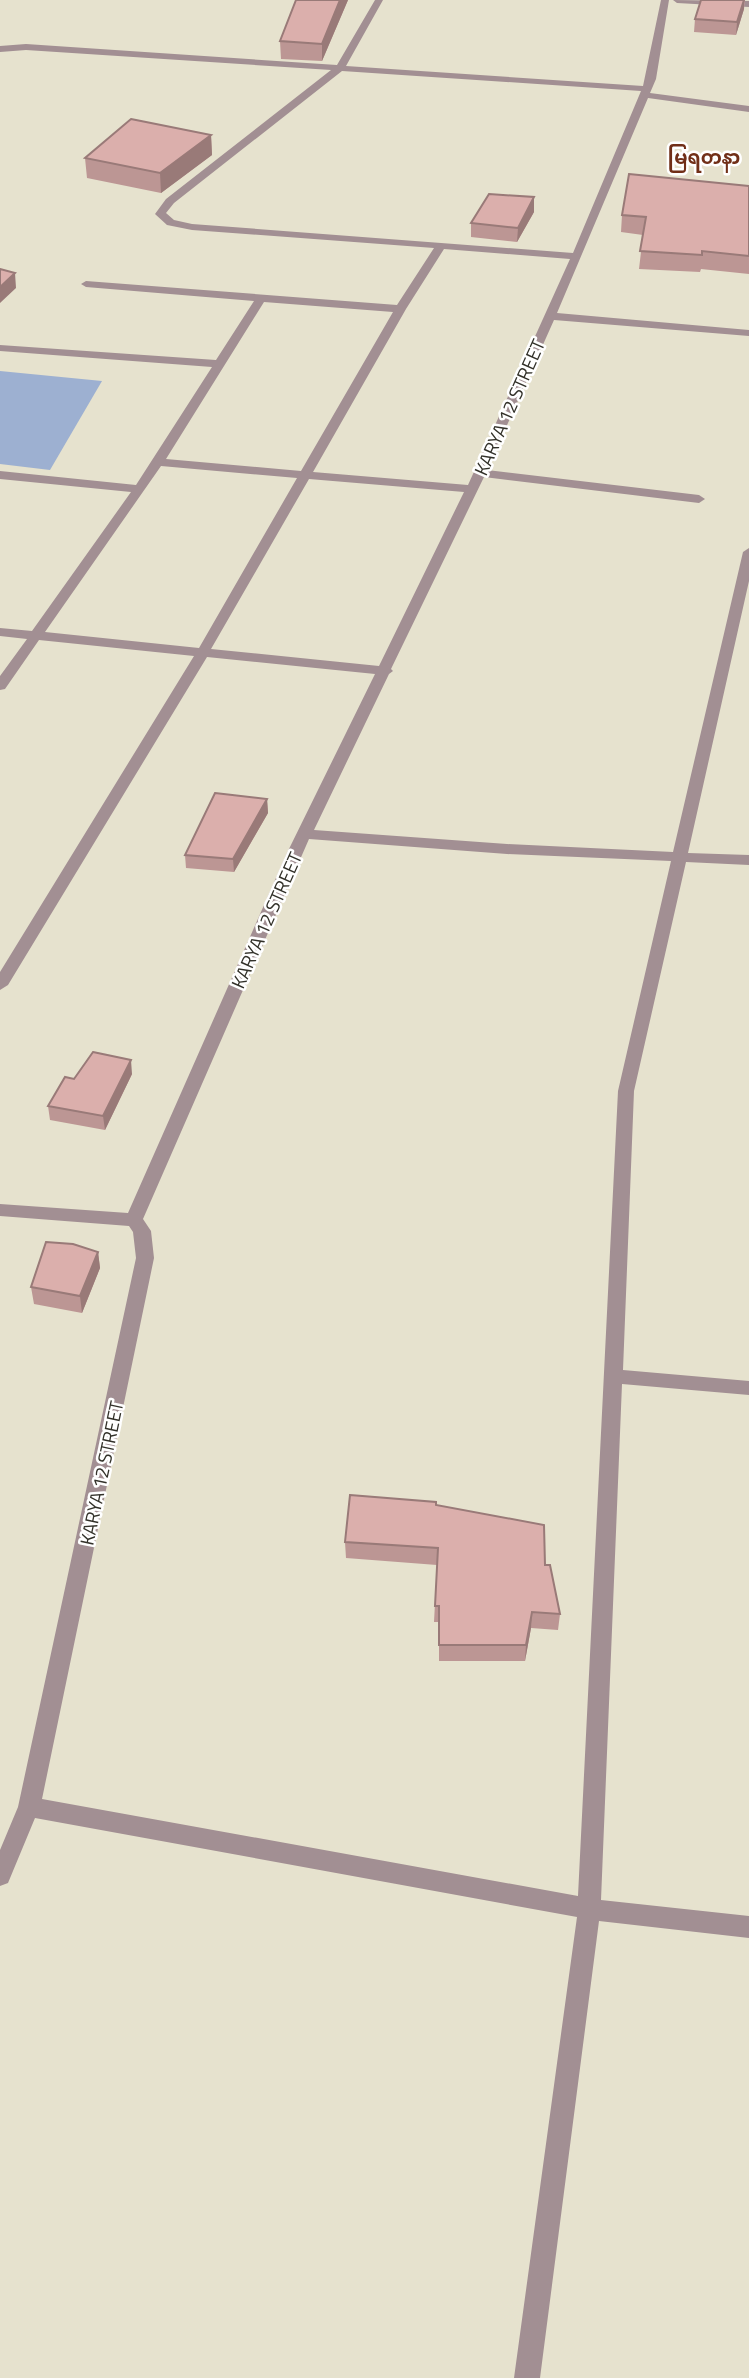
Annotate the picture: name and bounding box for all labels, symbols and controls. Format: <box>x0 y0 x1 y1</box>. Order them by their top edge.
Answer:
district label: မြရတနာ <box>668 142 740 173</box>
street label: KARYA 12 STREET <box>466 334 552 480</box>
street label: KARYA 12 STREET <box>223 847 309 993</box>
street label: KARYA 12 STREET <box>72 1398 130 1548</box>

